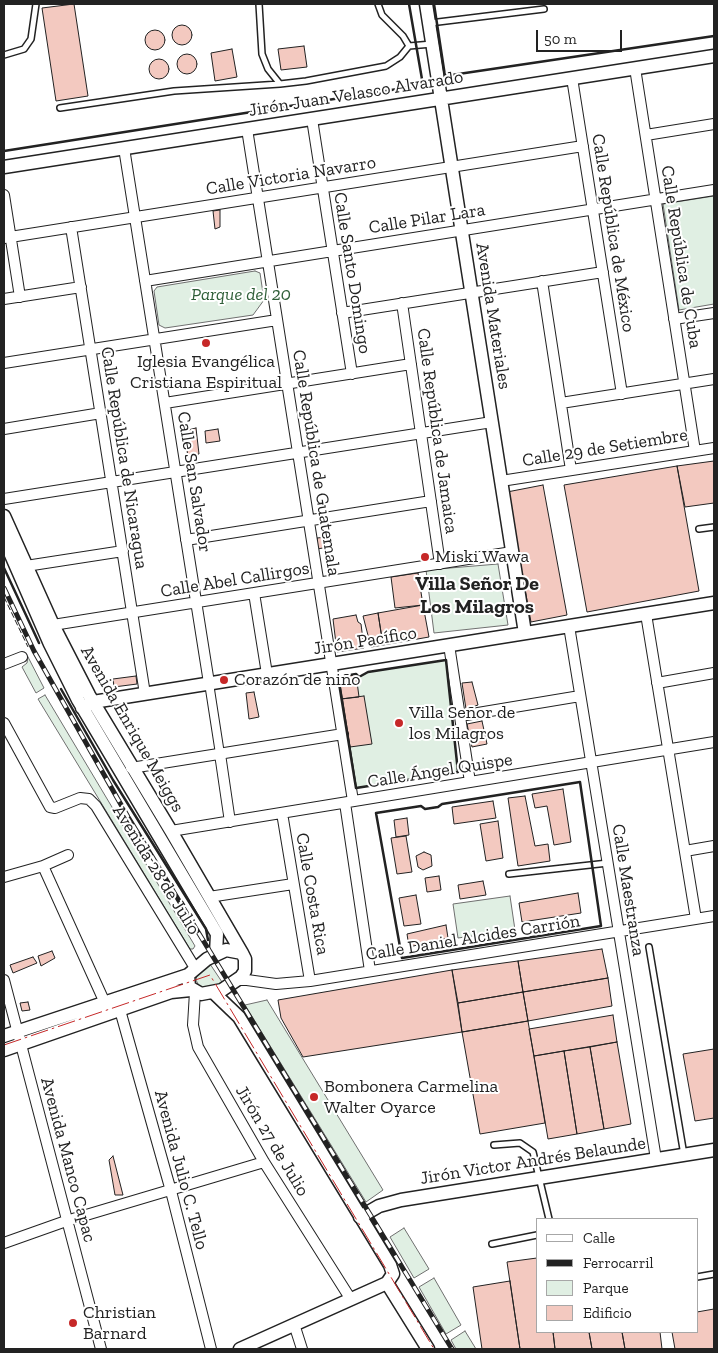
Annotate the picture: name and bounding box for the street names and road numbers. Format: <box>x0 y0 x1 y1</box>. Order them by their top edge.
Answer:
street label: Jirón Juan Velasco Alvarado <box>247 66 465 122</box>
street label: Calle República de México <box>587 132 639 334</box>
street label: Calle Victoria Navarro <box>204 152 378 200</box>
street label: Calle República de Cuba <box>656 164 706 350</box>
street label: Calle Santo Domingo <box>329 191 375 355</box>
street label: Calle Pilar Lara <box>367 199 487 239</box>
street label: Avenida Materiales <box>471 241 515 391</box>
street label: Calle República de Jamaica <box>412 327 462 535</box>
street label: Calle República de Nicaragua <box>96 345 152 571</box>
street label: Calle República de Guatemala <box>287 348 345 578</box>
street label: Calle San Salvador <box>172 410 216 554</box>
street label: Calle 29 de Setiembre <box>521 424 689 472</box>
street label: Calle Abel Callirgos <box>159 558 311 602</box>
street label: Jirón Pacífico <box>312 622 418 660</box>
street label: Avenida Enrique Meiggs <box>76 642 188 816</box>
street label: Calle Ángel Quispe <box>366 749 514 793</box>
street label: Avenida 28 de Julio <box>107 801 205 939</box>
street label: Calle Maestranza <box>607 822 649 958</box>
street label: Calle Costa Rica <box>291 831 333 957</box>
street label: Calle Daniel Alcides Carrión <box>364 910 582 966</box>
street label: Avenida Manco Capac <box>36 1075 100 1245</box>
street label: Jirón 27 de Julio <box>230 1082 314 1200</box>
street label: Avenida Julio C. Tello <box>149 1088 213 1252</box>
street label: Jirón Victor Andrés Belaunde <box>419 1133 647 1189</box>

